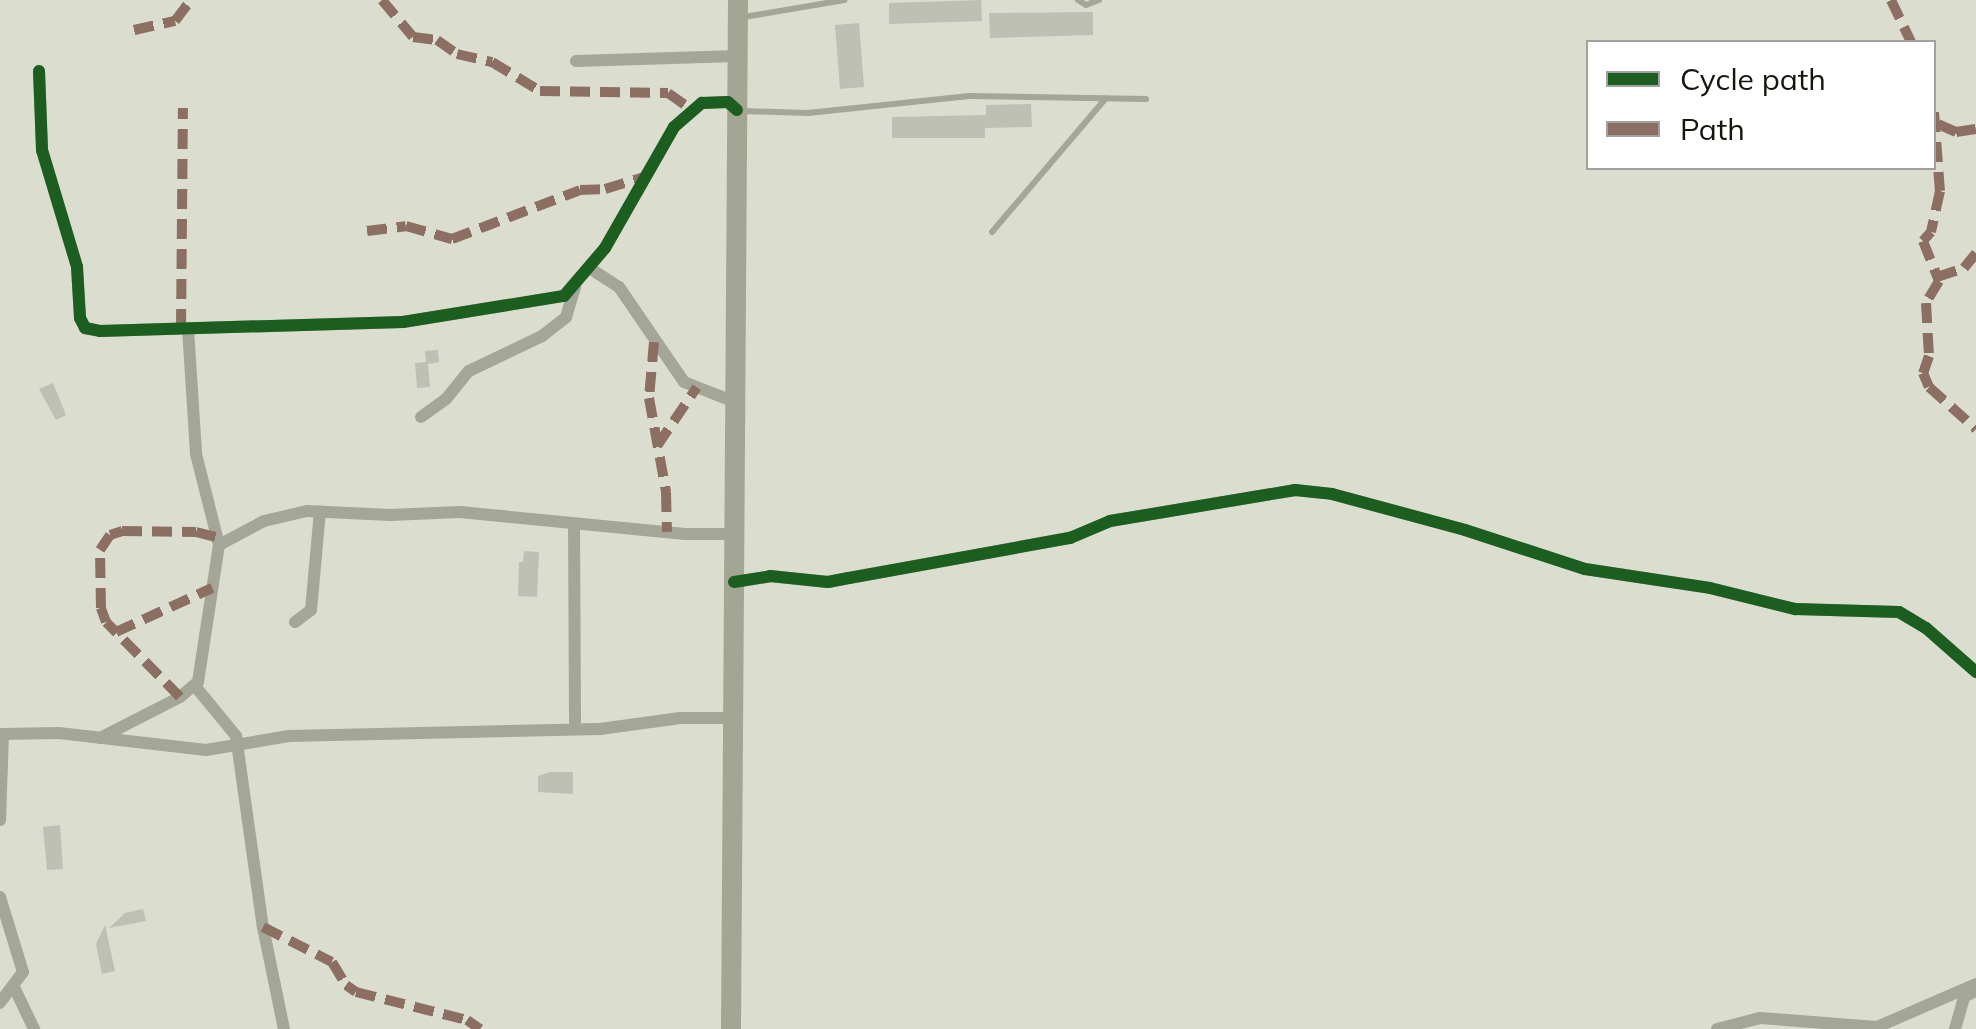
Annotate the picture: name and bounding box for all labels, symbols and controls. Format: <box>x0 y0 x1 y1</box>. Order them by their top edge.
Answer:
legend <box>1586 40 1936 170</box>
text: Cycle path <box>1680 60 1826 98</box>
text: Path <box>1680 110 1745 148</box>

